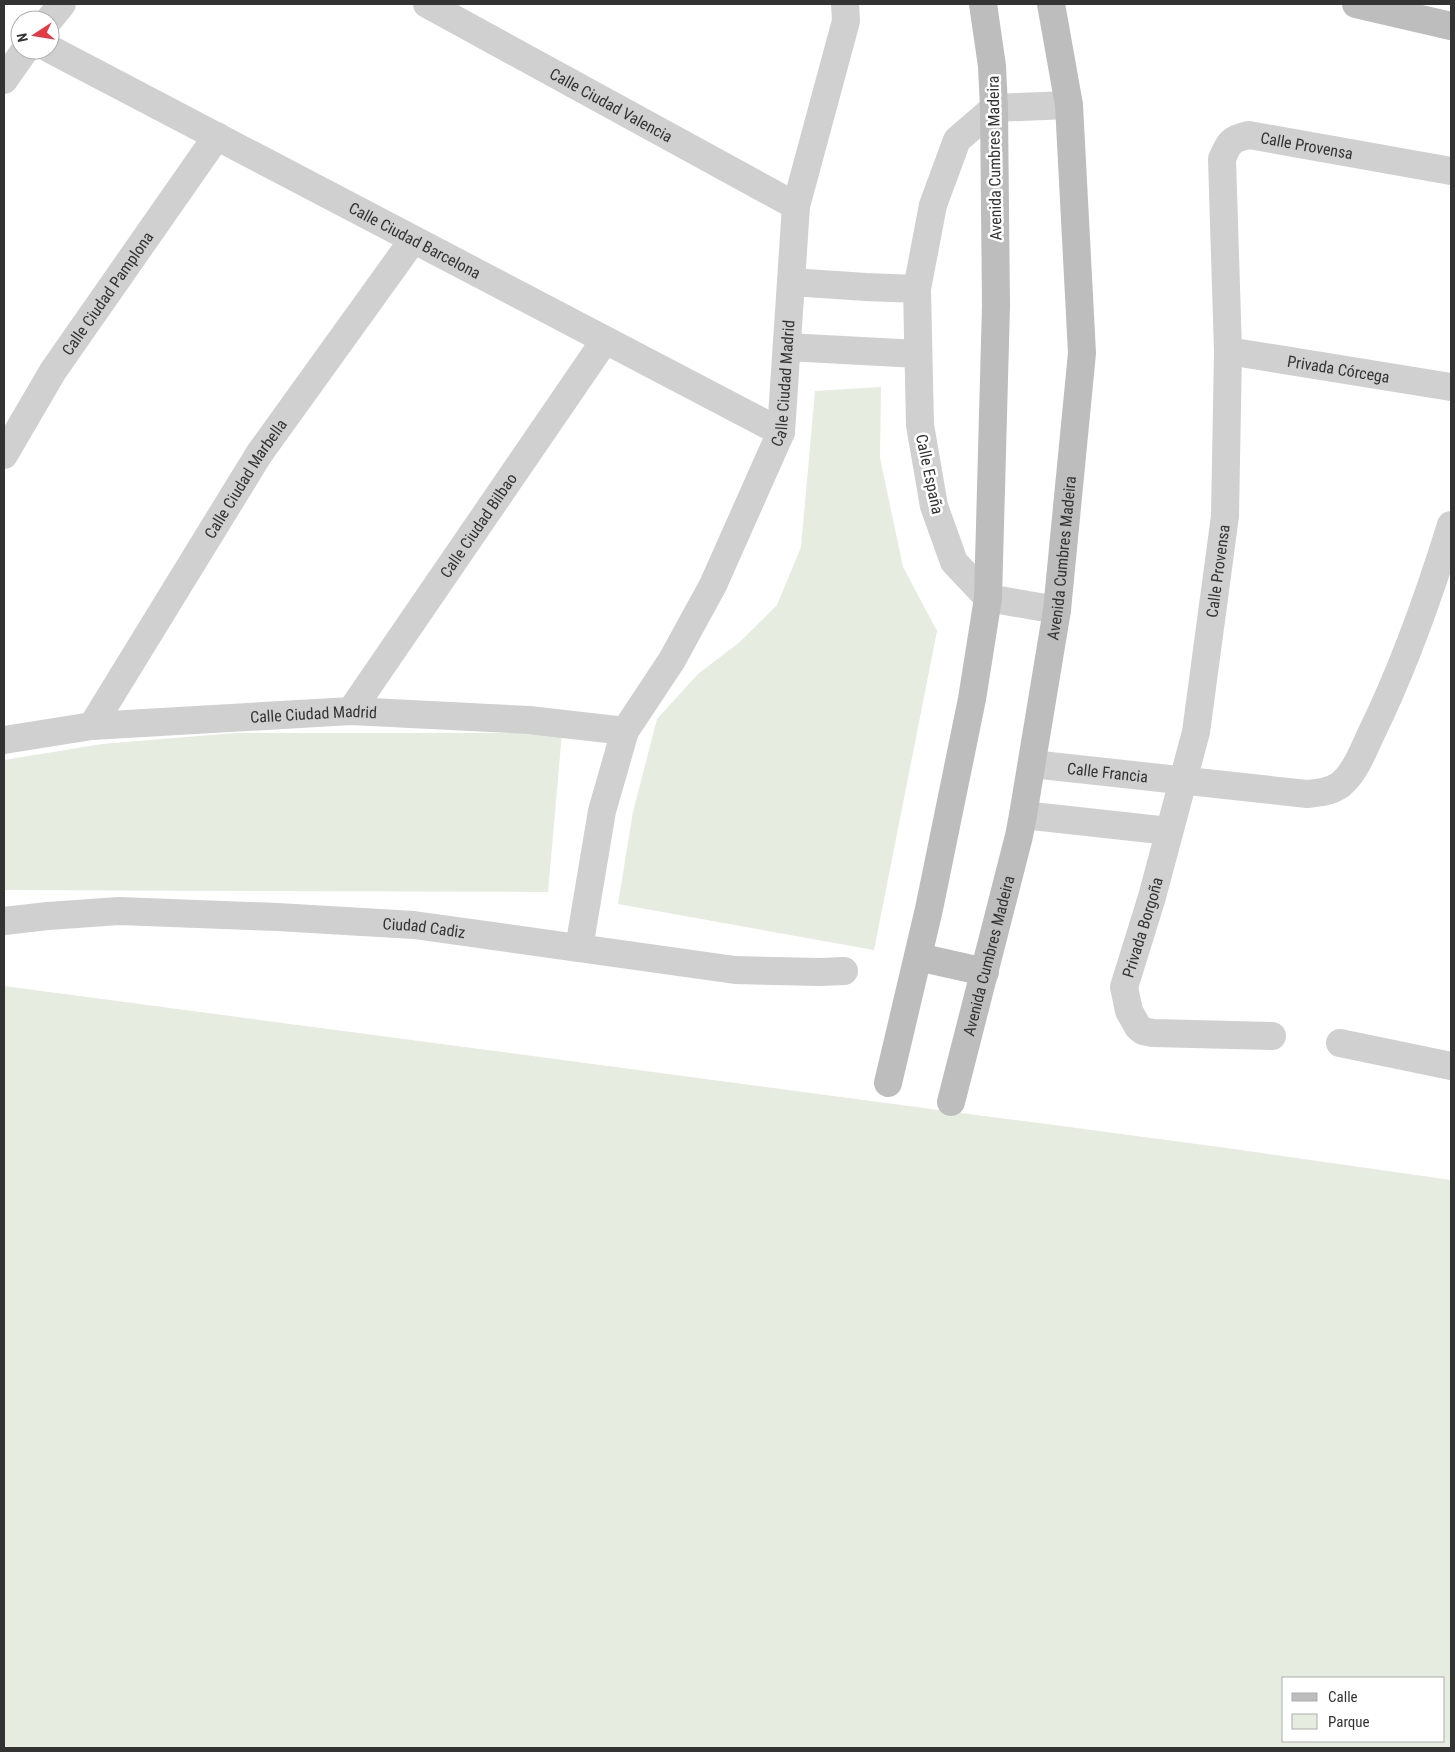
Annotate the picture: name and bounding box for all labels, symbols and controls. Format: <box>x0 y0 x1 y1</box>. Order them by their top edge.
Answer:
north arrow <box>10 10 60 60</box>
text: N <box>14 32 31 44</box>
street label: Calle Ciudad Valencia <box>546 64 676 146</box>
street label: Avenida Cumbres Madeira <box>984 75 1005 241</box>
street label: Calle Provensa <box>1259 128 1355 163</box>
street label: Calle Ciudad Barcelona <box>346 198 484 283</box>
street label: Calle Ciudad Pamplona <box>58 228 157 359</box>
street label: Calle Ciudad Madrid <box>767 319 798 450</box>
street label: Privada Córcega <box>1286 352 1391 387</box>
street label: Calle Ciudad Marbella <box>200 416 291 542</box>
street label: Calle España <box>912 432 947 516</box>
street label: Calle Ciudad Bilbao <box>436 470 521 582</box>
street label: Avenida Cumbres Madeira <box>1043 475 1080 641</box>
street label: Calle Provensa <box>1202 523 1234 619</box>
street label: Calle Ciudad Madrid <box>250 702 377 727</box>
street label: Calle Francia <box>1066 759 1149 787</box>
street label: Avenida Cumbres Madeira <box>959 874 1019 1038</box>
street label: Privada Borgoña <box>1119 875 1167 980</box>
street label: Ciudad Cadiz <box>382 914 466 942</box>
legend <box>1282 1677 1445 1742</box>
text: Calle <box>1328 1688 1358 1706</box>
text: Parque <box>1328 1713 1370 1731</box>

